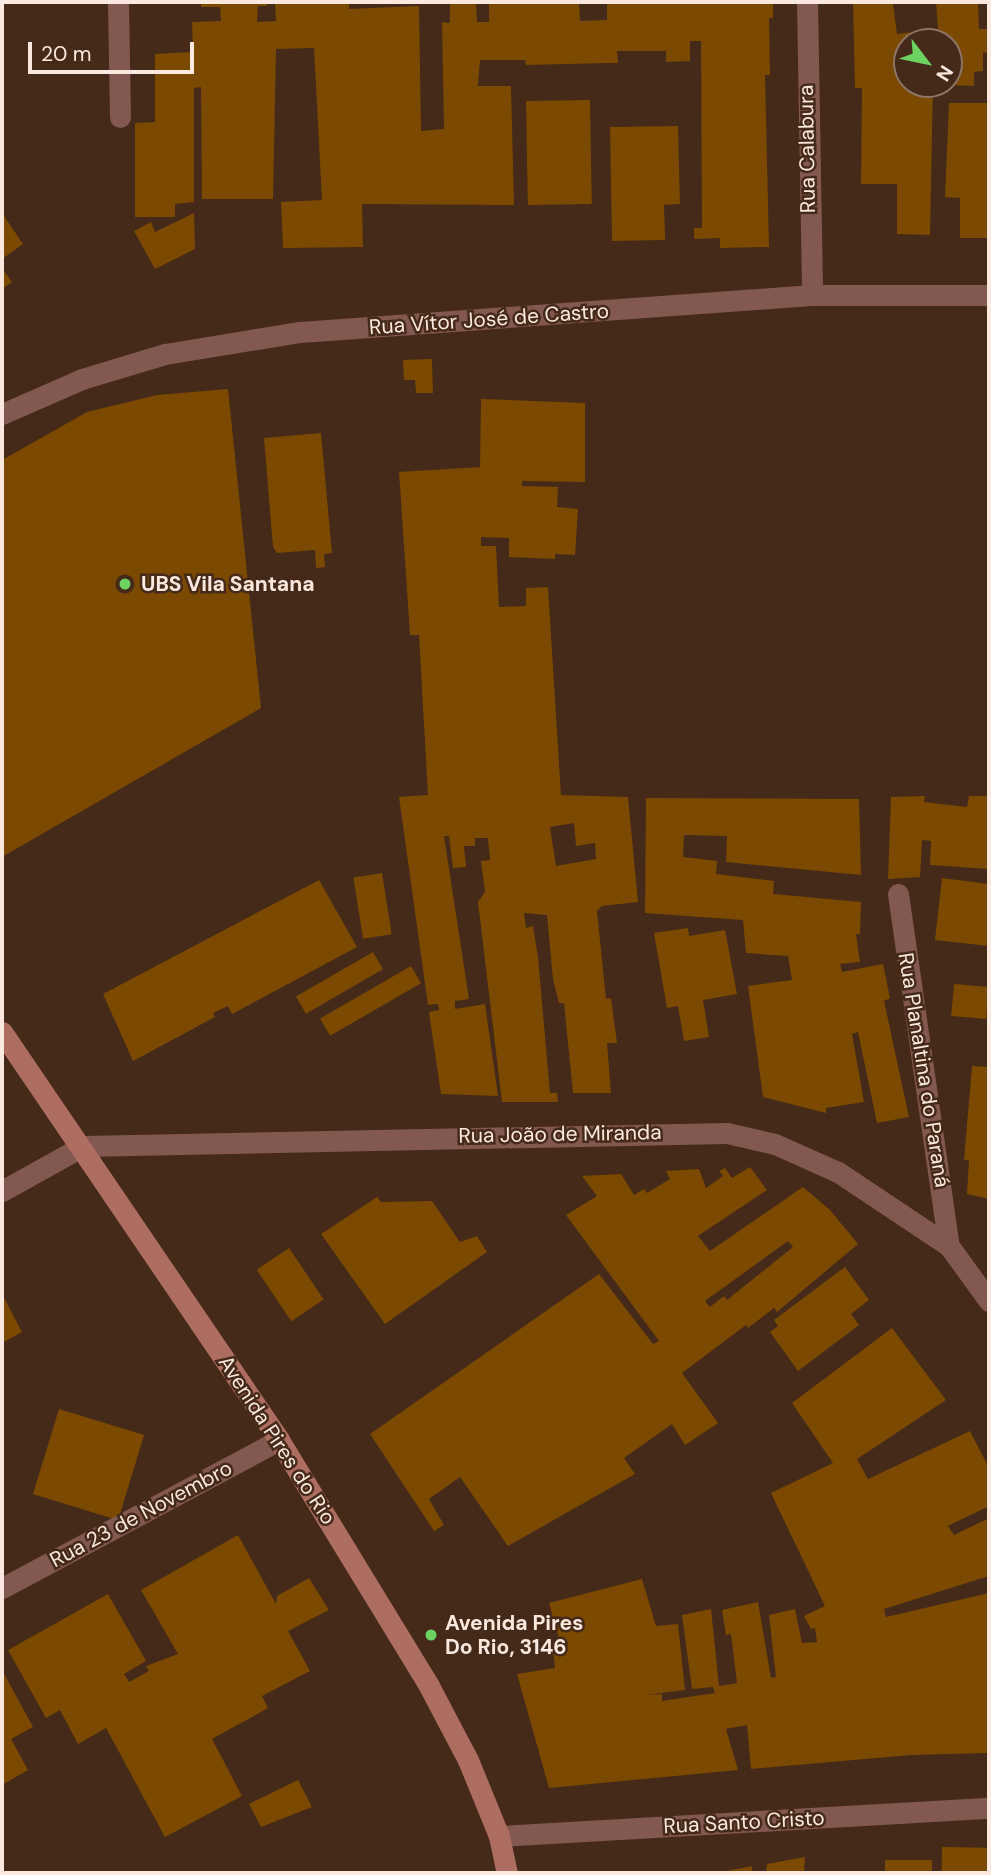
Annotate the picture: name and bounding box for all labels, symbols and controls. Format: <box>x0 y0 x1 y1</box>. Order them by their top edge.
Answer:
scale bar <box>32 28 198 72</box>
north arrow <box>893 28 963 98</box>
text: 20 m <box>41 40 92 68</box>
text: N <box>930 61 959 86</box>
street label: Rua Calabura <box>793 85 821 213</box>
street label: Rua Vítor José de Castro <box>368 298 610 340</box>
place label: UBS Vila Santana <box>141 571 314 597</box>
marker: UBS Vila Santana <box>115 574 135 594</box>
street label: Rua Planaltina do Paraná <box>893 951 955 1189</box>
street label: Rua João de Miranda <box>458 1120 662 1148</box>
street label: Avenida Pires do Rio <box>213 1351 341 1529</box>
street label: Rua 23 de Novembro <box>46 1455 236 1573</box>
place label: Avenida Pires Do Rio, 3146 <box>445 1610 583 1660</box>
marker: Avenida Pires Do Rio, 3146 <box>423 1627 439 1643</box>
street label: Rua Santo Cristo <box>663 1805 825 1839</box>

